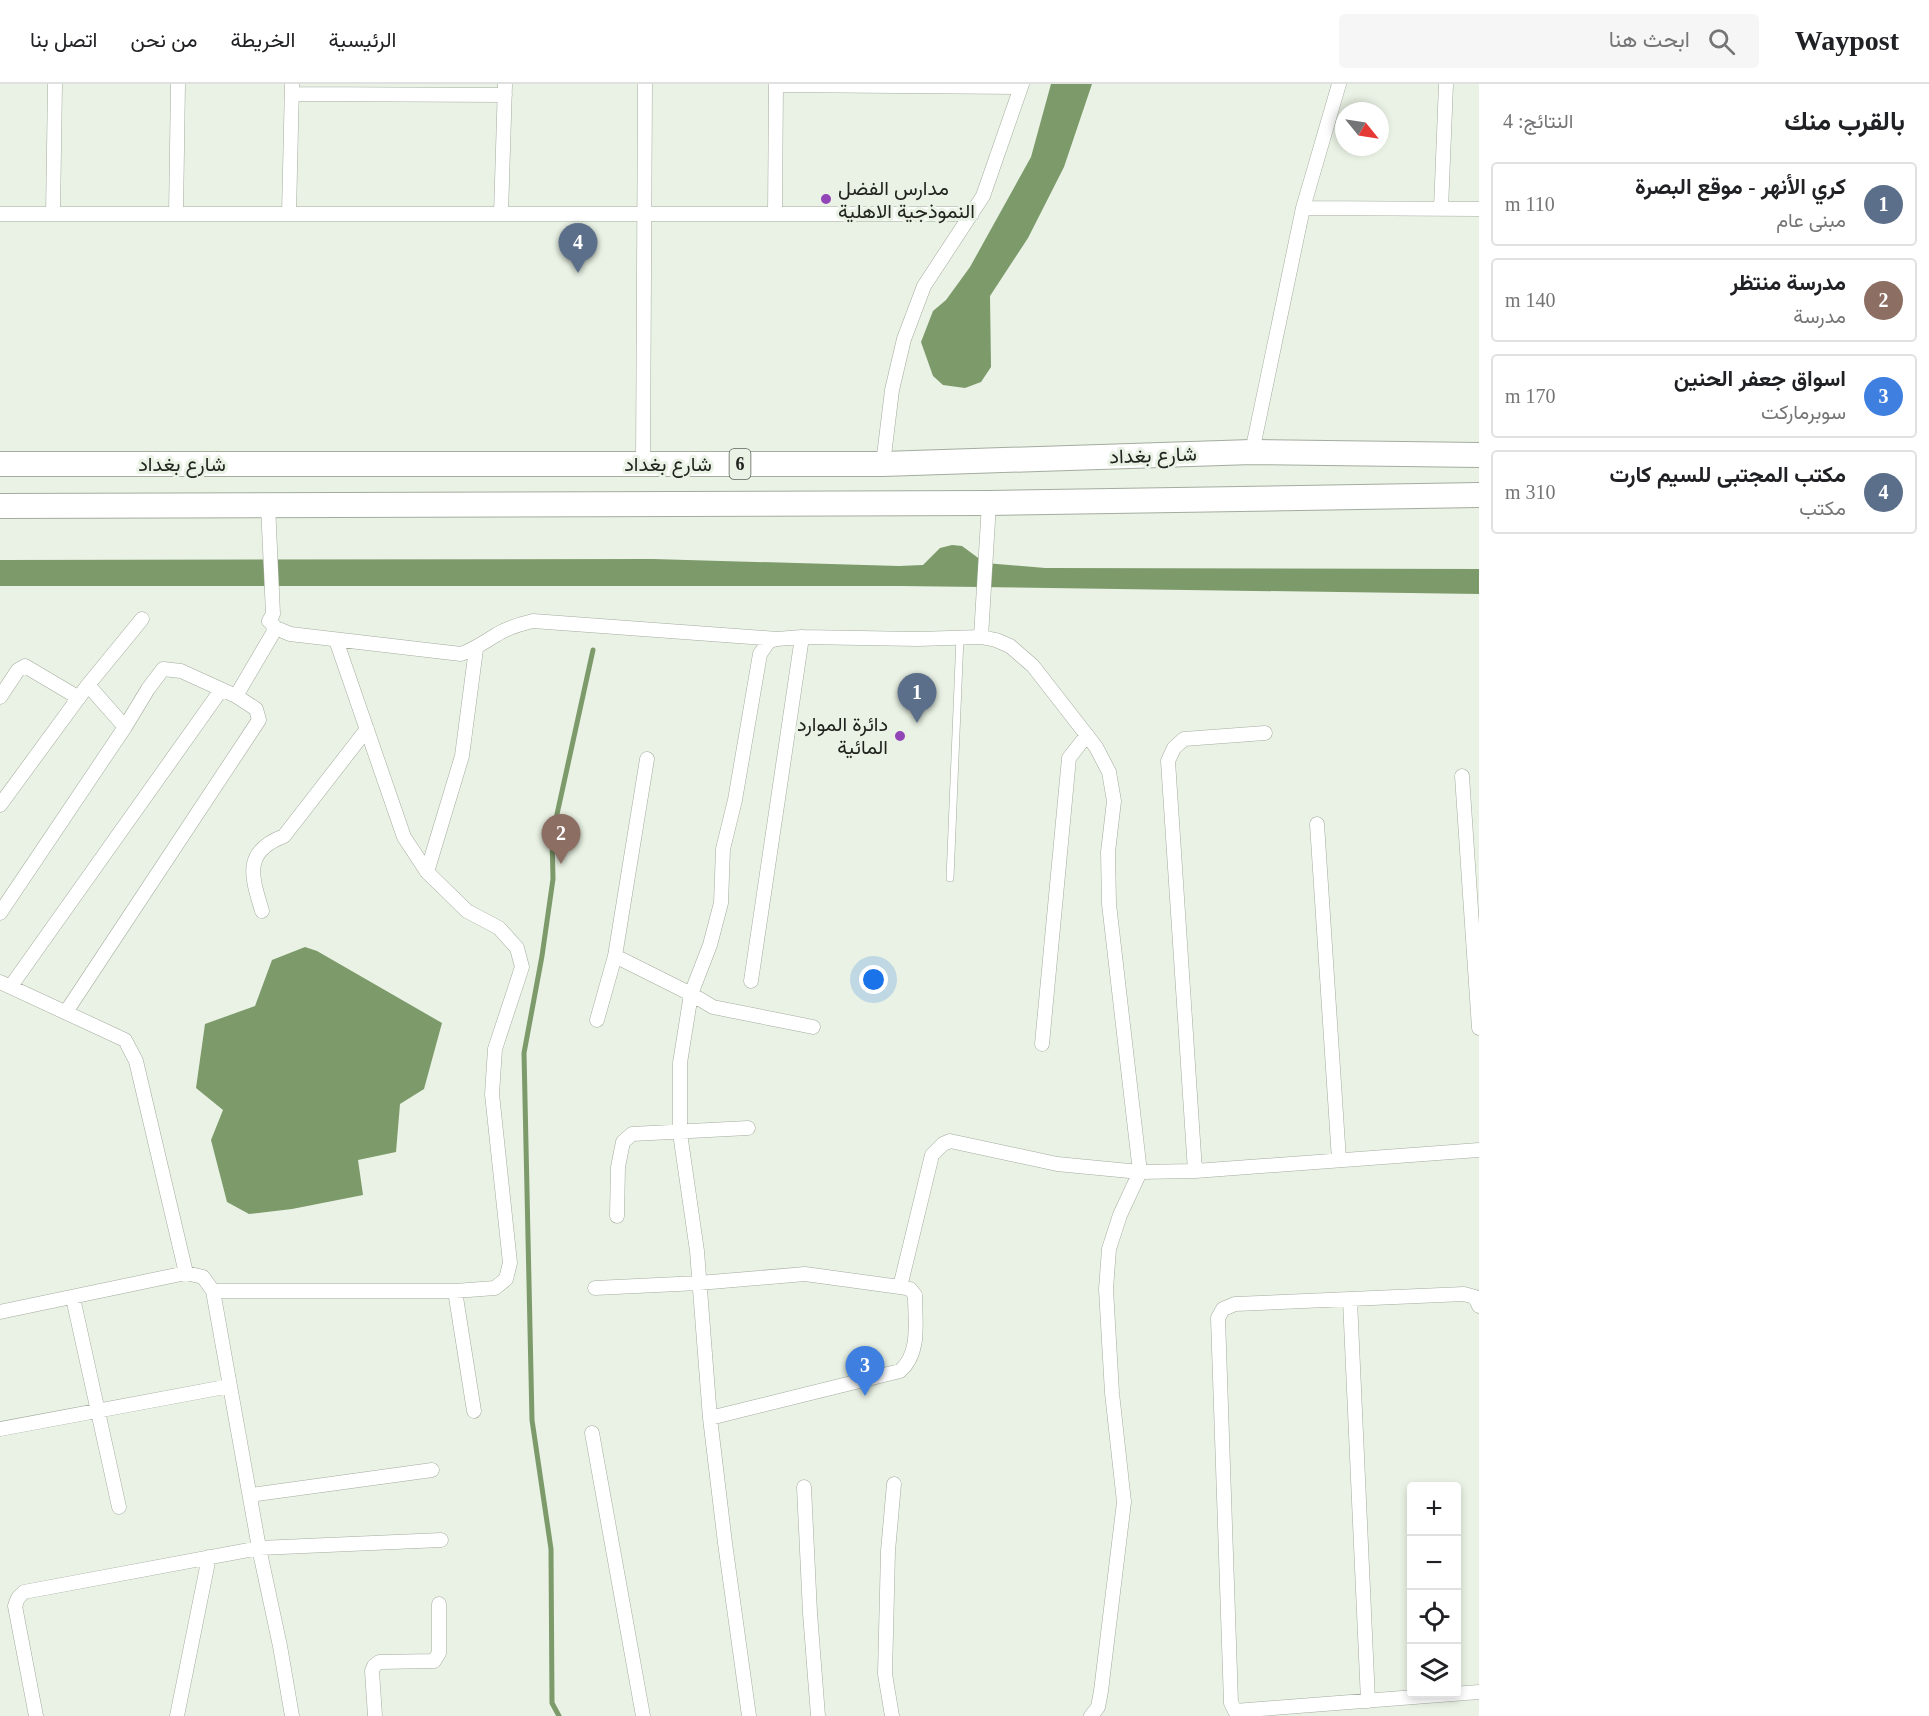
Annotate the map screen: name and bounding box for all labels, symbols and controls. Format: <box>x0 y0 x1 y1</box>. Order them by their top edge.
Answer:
search box <box>1339 14 1759 68</box>
icon: search <box>1705 25 1738 58</box>
text: Waypost <box>1795 25 1899 56</box>
text: ابحث هنا <box>1609 27 1690 52</box>
text: اتصل بنا <box>30 28 97 52</box>
text: من نحن <box>130 28 198 52</box>
text: الخريطة <box>231 28 295 52</box>
text: الرئيسية <box>328 28 396 52</box>
north arrow <box>1335 102 1389 156</box>
text: بالقرب منك <box>1784 107 1905 136</box>
text: النتائج: 4 <box>1503 110 1573 132</box>
text: كري الأنهر - موقع البصرة <box>1635 174 1846 199</box>
place label: مدارس الفضل النموذجية الاهلية <box>838 177 975 224</box>
marker: مدارس الفضل النموذجية الاهلية <box>819 192 833 206</box>
text: 110 m <box>1505 193 1555 215</box>
text: 1 <box>1879 193 1889 215</box>
text: مبنى عام <box>1776 209 1846 231</box>
pin: 4 <box>558 224 598 273</box>
text: مدرسة منتظر <box>1730 270 1846 295</box>
text: 140 m <box>1505 289 1556 311</box>
text: 2 <box>1879 289 1889 311</box>
text: مدرسة <box>1793 305 1846 327</box>
text: اسواق جعفر الحنين <box>1674 366 1846 391</box>
text: 170 m <box>1505 385 1556 407</box>
text: 3 <box>1879 385 1889 407</box>
text: سوبرماركت <box>1761 401 1846 423</box>
street label: شارع بغداد <box>1109 442 1197 471</box>
road number: 6 <box>730 449 750 479</box>
street label: شارع بغداد <box>138 453 226 478</box>
street label: شارع بغداد <box>624 453 712 478</box>
text: مكتب المجتبى للسيم كارت <box>1610 462 1846 487</box>
text: 310 m <box>1505 481 1556 503</box>
text: 4 <box>1879 481 1889 503</box>
text: مكتب <box>1799 497 1846 519</box>
pin: 1 <box>898 674 936 723</box>
place label: دائرة الموارد المائية <box>797 713 888 759</box>
marker: دائرة الموارد المائية <box>893 729 907 743</box>
pin: 2 <box>542 814 580 864</box>
your location <box>859 965 888 994</box>
pin: 3 <box>846 1346 884 1396</box>
map controls <box>1407 1482 1461 1698</box>
button: + <box>1407 1482 1461 1536</box>
button: − <box>1407 1536 1461 1590</box>
button: locate <box>1407 1590 1461 1644</box>
button: layers <box>1407 1644 1461 1698</box>

